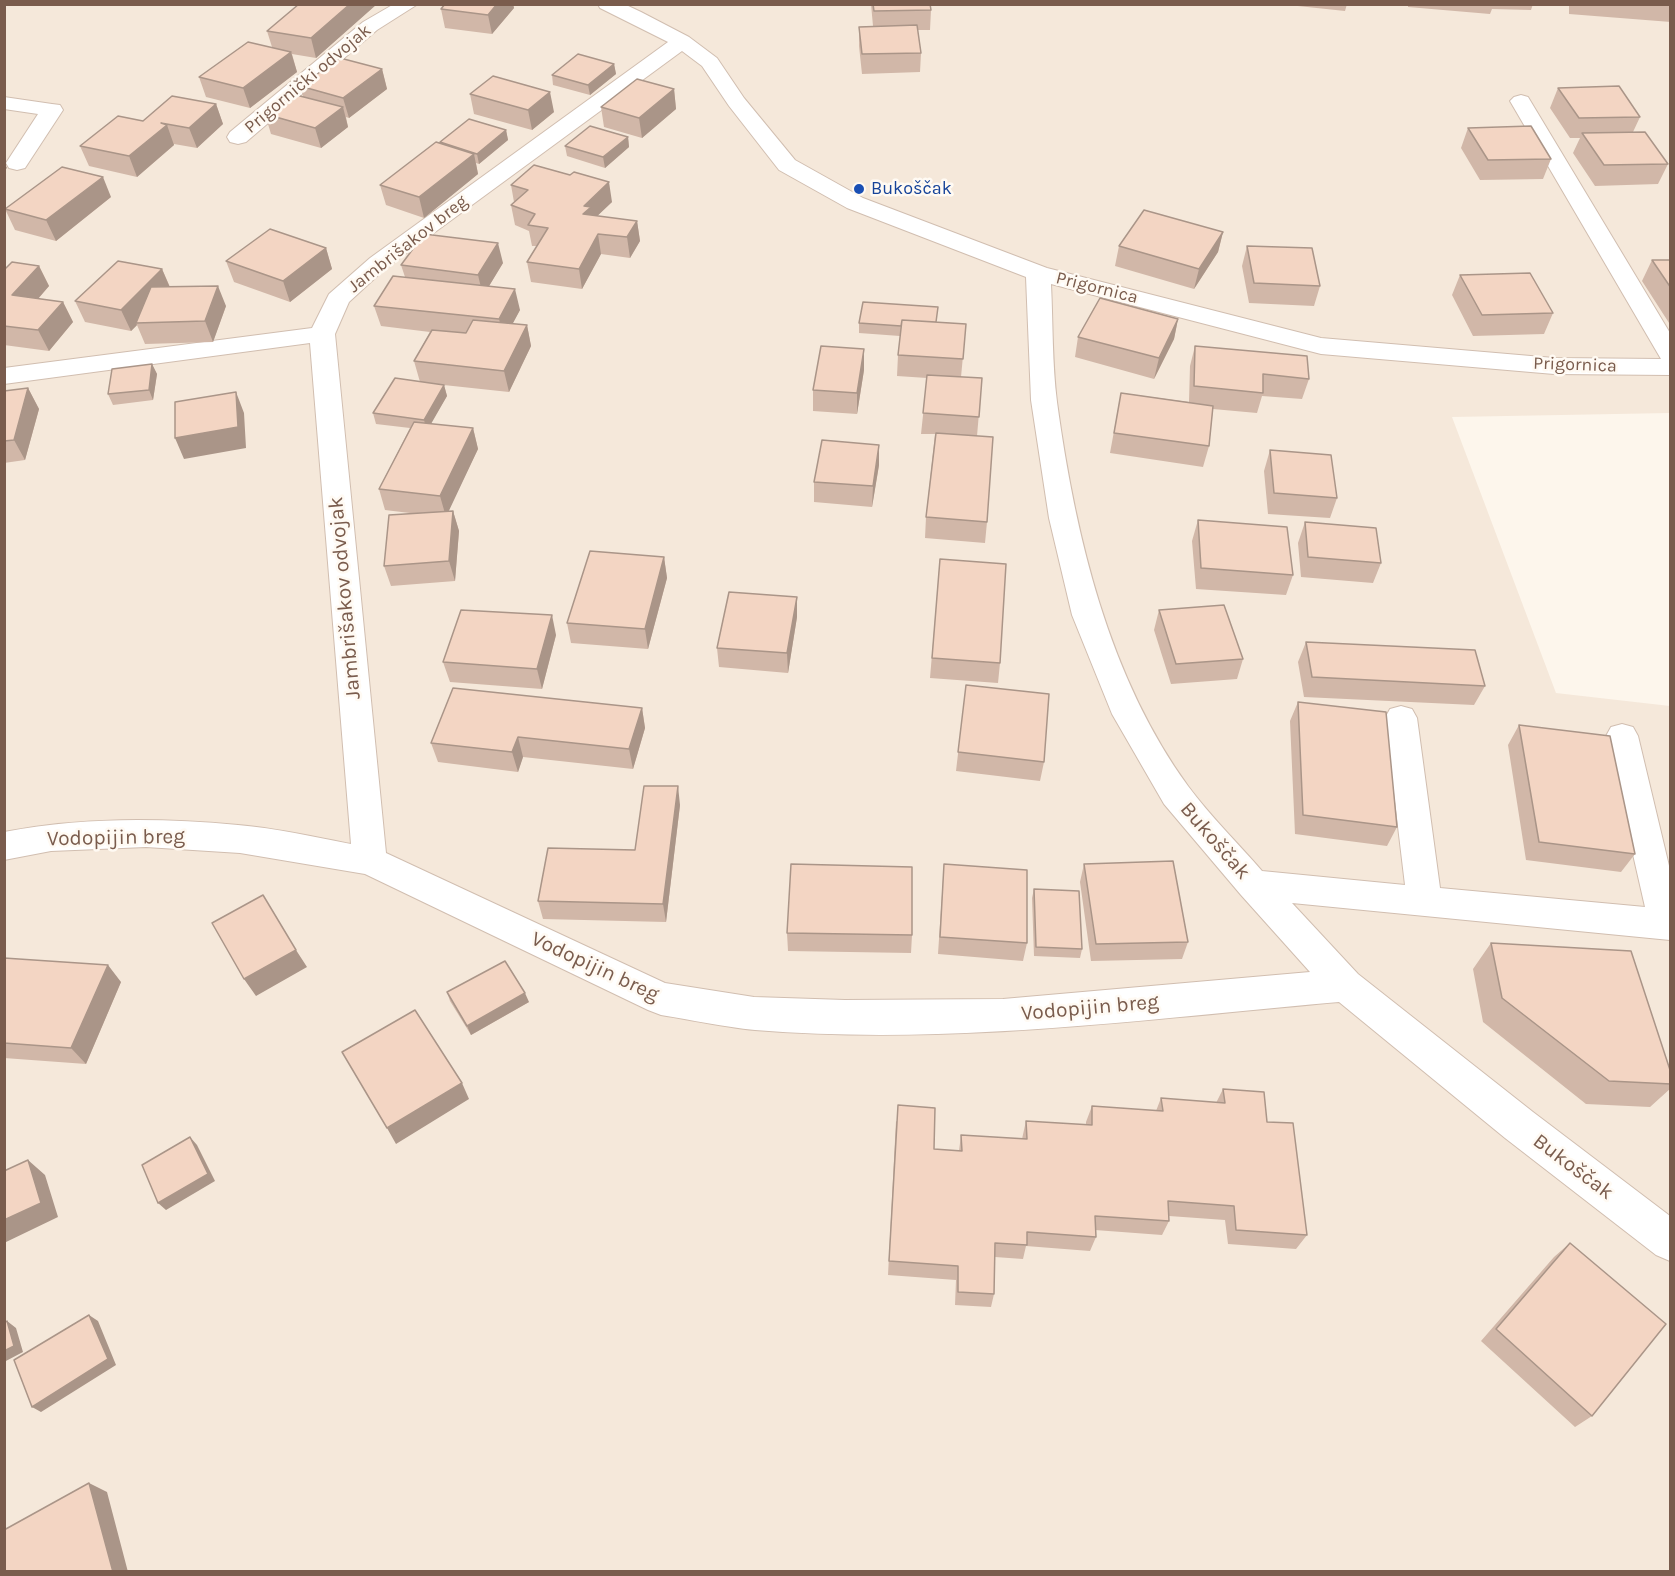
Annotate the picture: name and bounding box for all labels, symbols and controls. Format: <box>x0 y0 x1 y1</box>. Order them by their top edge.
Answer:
street label: Prigornički odvojak <box>240 20 376 138</box>
place label: Bukoščak <box>871 178 952 200</box>
marker: Bukoščak <box>852 182 866 196</box>
street label: Jambrišakov breg <box>344 191 472 297</box>
street label: Prigornica <box>1054 267 1140 309</box>
street label: Prigornica <box>1533 353 1617 377</box>
street label: Jambrišakov odvojak <box>324 496 366 700</box>
street label: Bukoščak <box>1175 797 1255 885</box>
street label: Vodopijin breg <box>47 824 185 852</box>
street label: Vodopijin breg <box>527 926 663 1008</box>
street label: Vodopijin breg <box>1020 989 1160 1027</box>
street label: Bukoščak <box>1528 1129 1618 1205</box>

